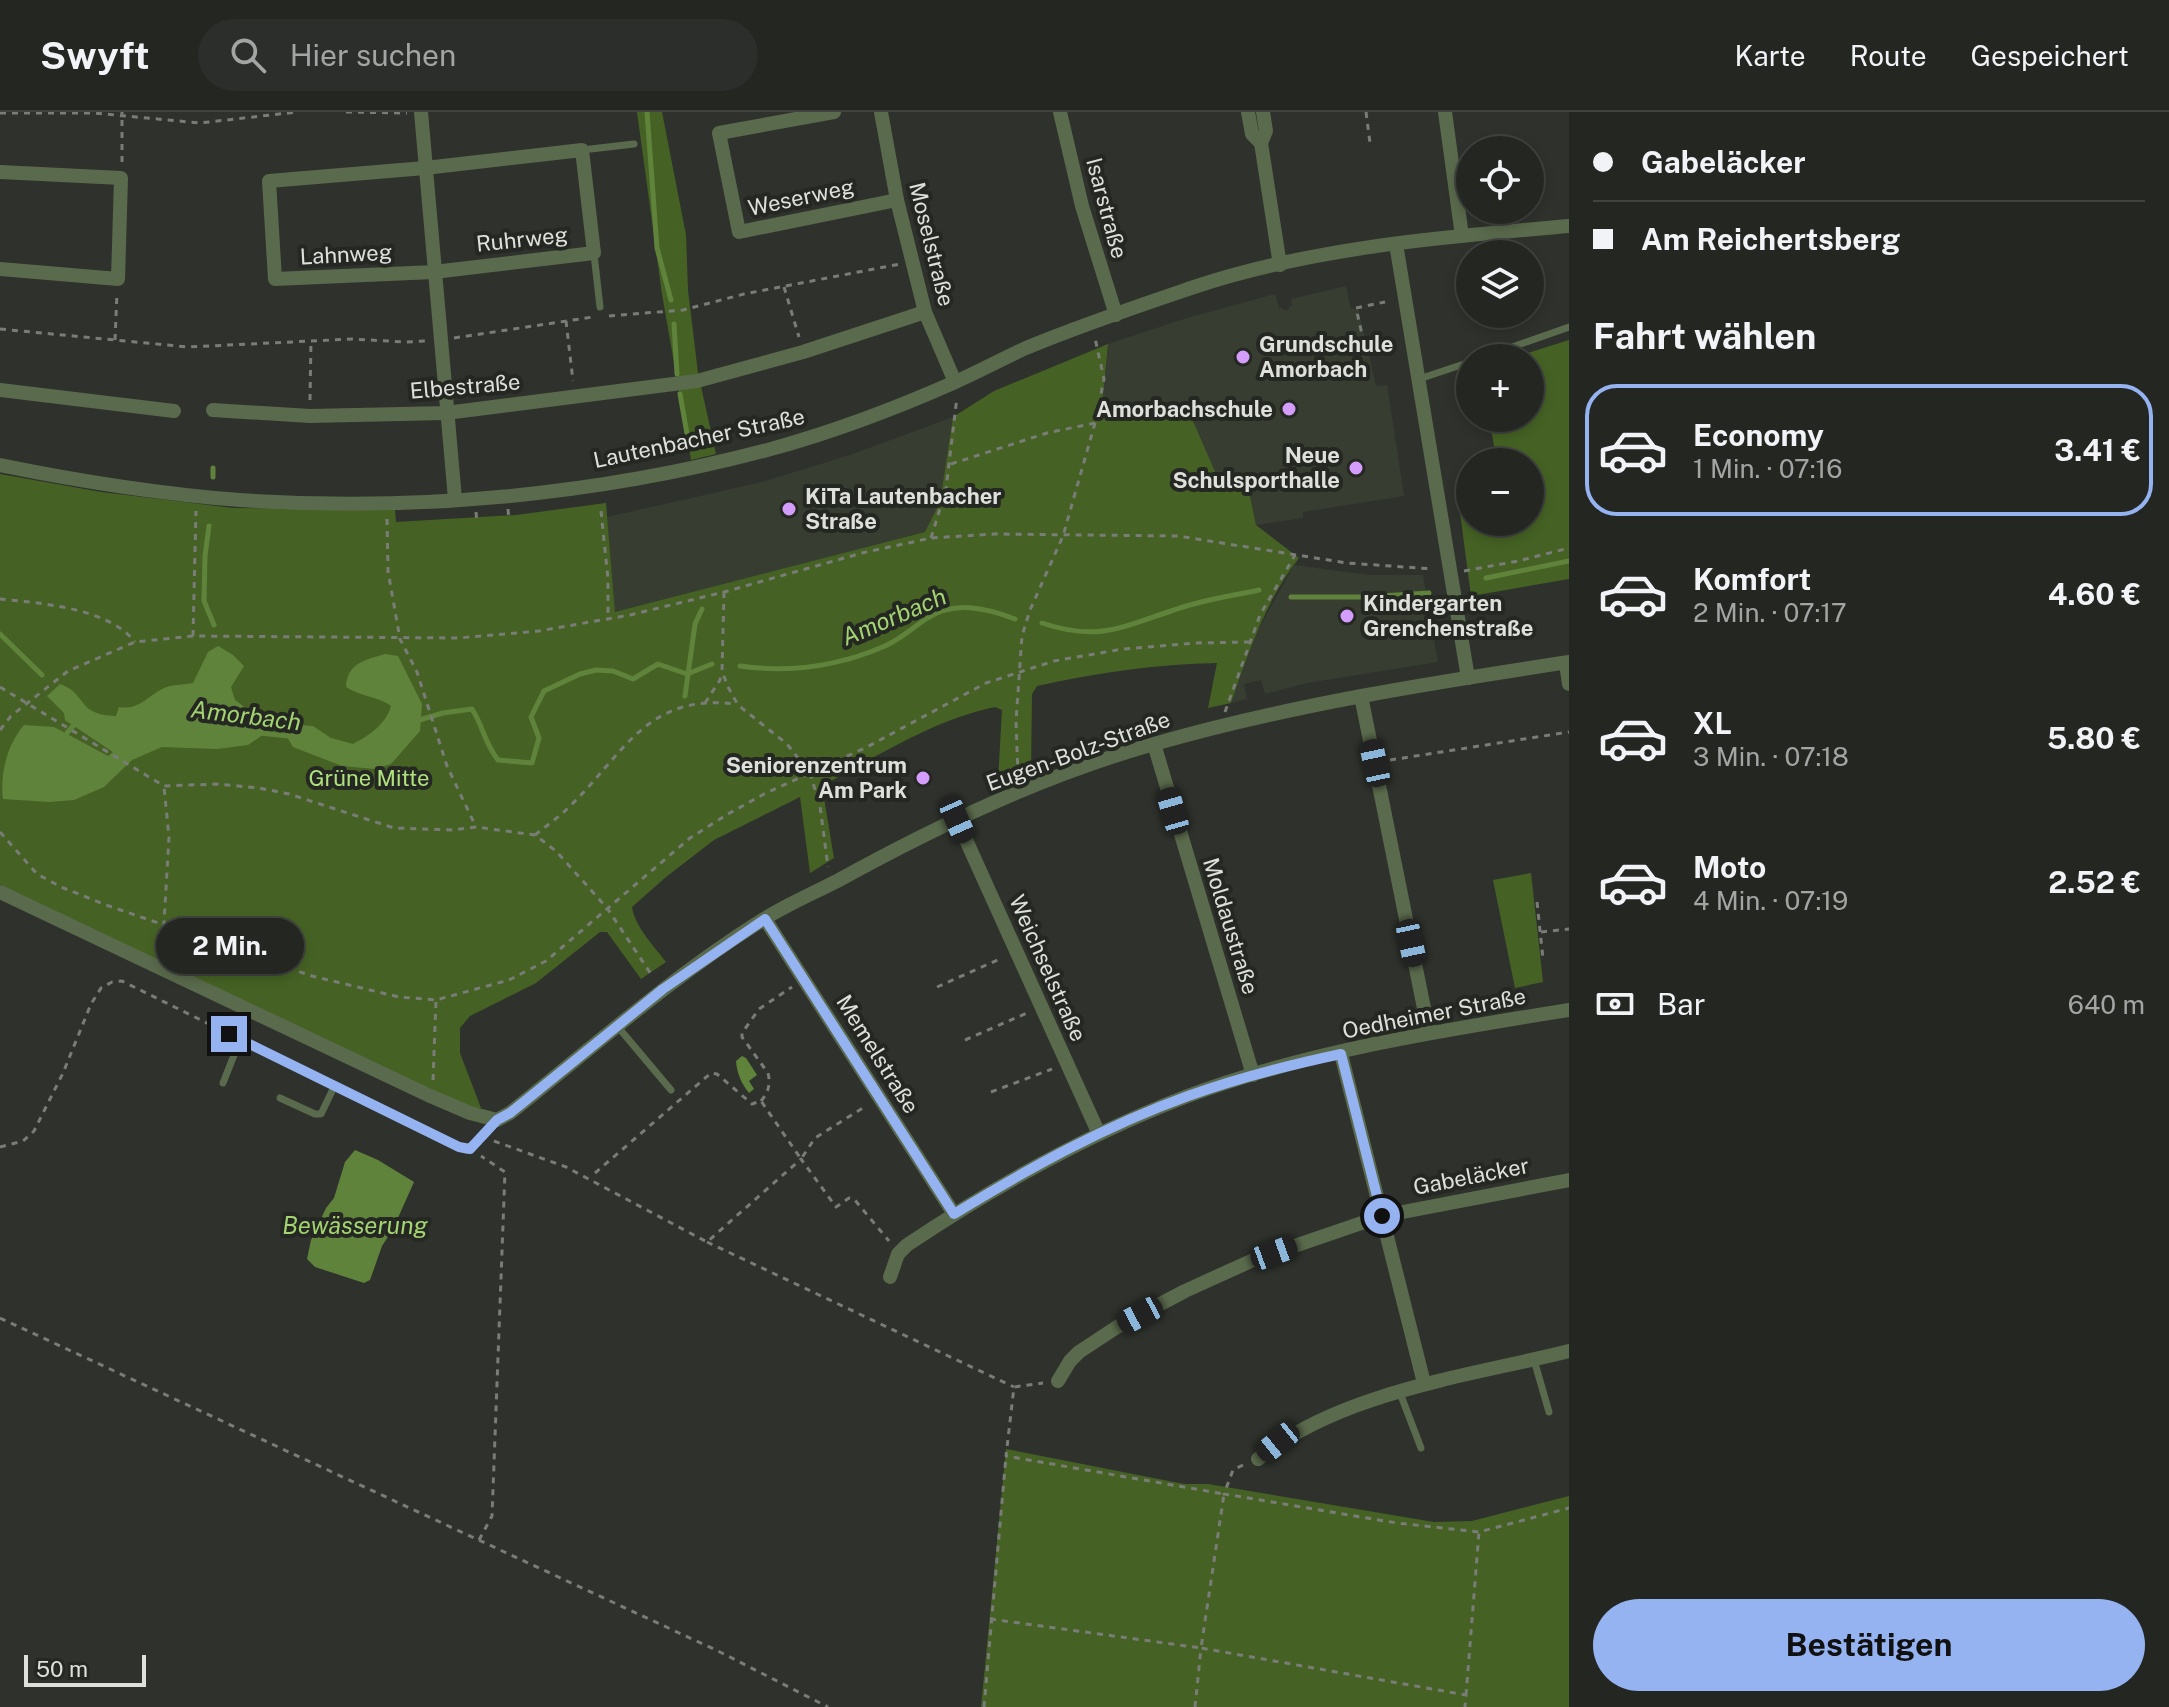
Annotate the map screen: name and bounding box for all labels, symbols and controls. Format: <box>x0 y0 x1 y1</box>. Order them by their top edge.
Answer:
search box <box>198 19 758 91</box>
text: Swyft <box>40 33 150 78</box>
icon: search <box>226 33 270 77</box>
text: Hier suchen <box>290 37 456 73</box>
text: Karte <box>1734 39 1806 72</box>
text: Route <box>1850 39 1927 72</box>
text: Gespeichert <box>1971 39 2129 72</box>
map controls <box>1456 136 1544 536</box>
button: locate <box>1456 136 1544 224</box>
text: Gabeläcker <box>1641 144 1806 180</box>
street label: Isarstraße <box>1081 155 1133 261</box>
street label: Weserweg <box>746 173 856 221</box>
street label: Moselstraße <box>904 179 960 309</box>
street label: Ruhrweg <box>475 221 569 257</box>
text: Am Reichertsberg <box>1641 221 1900 257</box>
street label: Lahnweg <box>299 239 393 269</box>
button: layers <box>1456 240 1544 328</box>
text: Fahrt wählen <box>1593 315 1816 357</box>
place label: Grundschule Amorbach <box>1259 331 1393 382</box>
button: + <box>1456 344 1544 432</box>
marker: Grundschule Amorbach <box>1234 348 1252 366</box>
street label: Elbestraße <box>409 368 521 404</box>
place label: Amorbachschule <box>1096 396 1273 422</box>
marker: Amorbachschule <box>1280 400 1298 418</box>
street label: Lautenbacher Straße <box>591 403 807 473</box>
icon: car <box>1597 414 1669 486</box>
text: Economy <box>1693 417 1824 453</box>
text: 3.41 € <box>2054 432 2141 468</box>
place label: Neue Schulsporthalle <box>1172 442 1340 493</box>
button: − <box>1456 448 1544 536</box>
text: 1 Min. · 07:16 <box>1693 453 1842 484</box>
marker: Neue Schulsporthalle <box>1347 459 1365 477</box>
place label: KiTa Lautenbacher Straße <box>805 483 1001 534</box>
marker: KiTa Lautenbacher Straße <box>780 500 798 518</box>
icon: car <box>1597 558 1669 630</box>
text: Komfort <box>1693 561 1811 597</box>
text: 4.60 € <box>2048 576 2141 612</box>
water label: Amorbach <box>837 582 950 651</box>
place label: Kindergarten Grenchenstraße <box>1363 590 1534 641</box>
text: 2 Min. · 07:17 <box>1693 597 1847 628</box>
marker: Kindergarten Grenchenstraße <box>1338 607 1356 625</box>
water label: Amorbach <box>189 694 303 736</box>
icon: car <box>1597 702 1669 774</box>
text: XL <box>1693 705 1732 741</box>
street label: Eugen-Bolz-Straße <box>983 706 1173 796</box>
text: 5.80 € <box>2047 720 2141 756</box>
car <box>1358 737 1392 789</box>
text: 3 Min. · 07:18 <box>1693 741 1849 772</box>
place label: Seniorenzentrum Am Park <box>726 752 907 803</box>
park label: Grüne Mitte <box>308 765 430 791</box>
marker: Seniorenzentrum Am Park <box>914 769 932 787</box>
car <box>1155 785 1191 837</box>
car <box>936 793 978 847</box>
icon: car <box>1597 846 1669 918</box>
text: Moto <box>1693 849 1766 885</box>
street label: Moldaustraße <box>1198 855 1264 997</box>
text: 2.52 € <box>2048 864 2141 900</box>
text: 4 Min. · 07:19 <box>1693 885 1848 916</box>
street label: Weichselstraße <box>1004 891 1092 1045</box>
car <box>1394 917 1428 969</box>
callout: 2 Min. <box>155 918 303 974</box>
text: 2 Min. <box>192 930 268 961</box>
street label: Oedheimer Straße <box>1340 982 1528 1044</box>
icon: cash <box>1593 982 1637 1026</box>
text: Bar <box>1657 986 1705 1022</box>
text: 640 m <box>2068 989 2145 1020</box>
street label: Memelstraße <box>831 990 925 1118</box>
route end <box>211 1016 247 1052</box>
street label: Gabeläcker <box>1411 1152 1531 1200</box>
route start <box>1364 1198 1400 1234</box>
water label: Bewässerung <box>282 1211 429 1239</box>
car <box>1247 1234 1301 1272</box>
car <box>1113 1293 1167 1337</box>
car <box>1252 1418 1304 1466</box>
button: Bestätigen <box>1593 1599 2145 1691</box>
scale bar <box>24 1651 146 1687</box>
text: 50 m <box>36 1656 88 1682</box>

